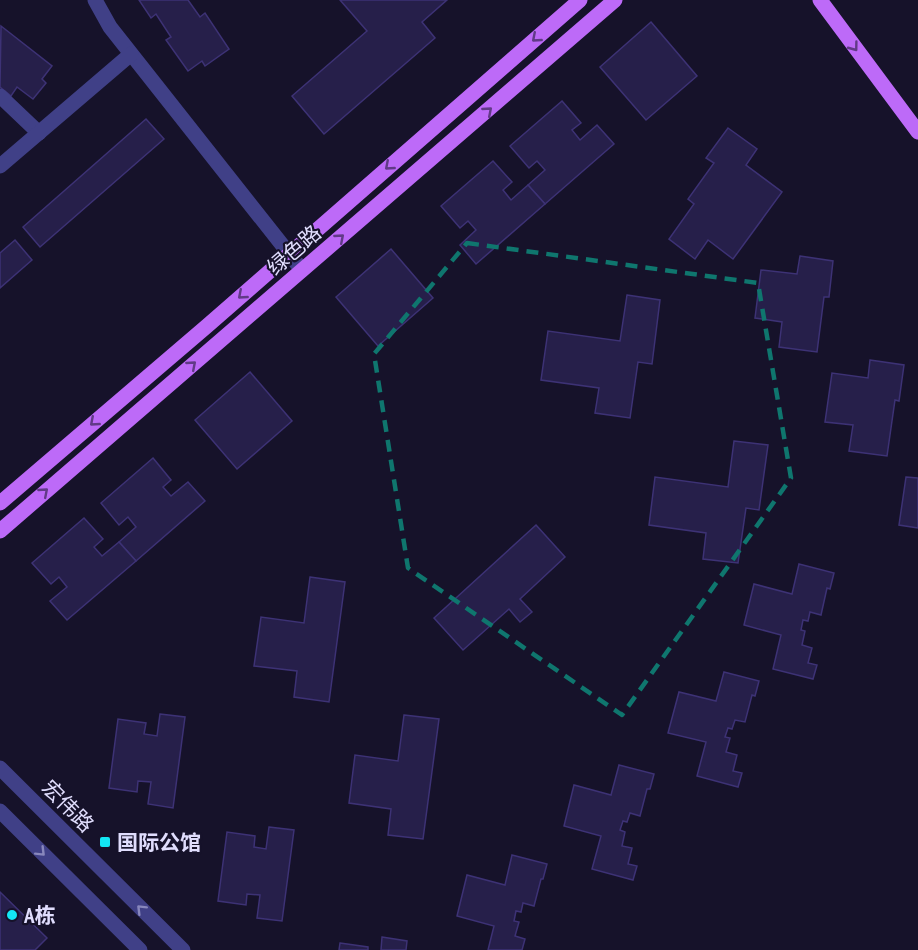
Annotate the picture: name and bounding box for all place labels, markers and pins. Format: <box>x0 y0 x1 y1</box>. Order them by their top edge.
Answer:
place label: 国际公馆 <box>117 829 201 856</box>
marker: 国际公馆 <box>98 835 112 849</box>
place label: A栋 <box>23 902 56 929</box>
marker: A栋 <box>5 908 19 922</box>

